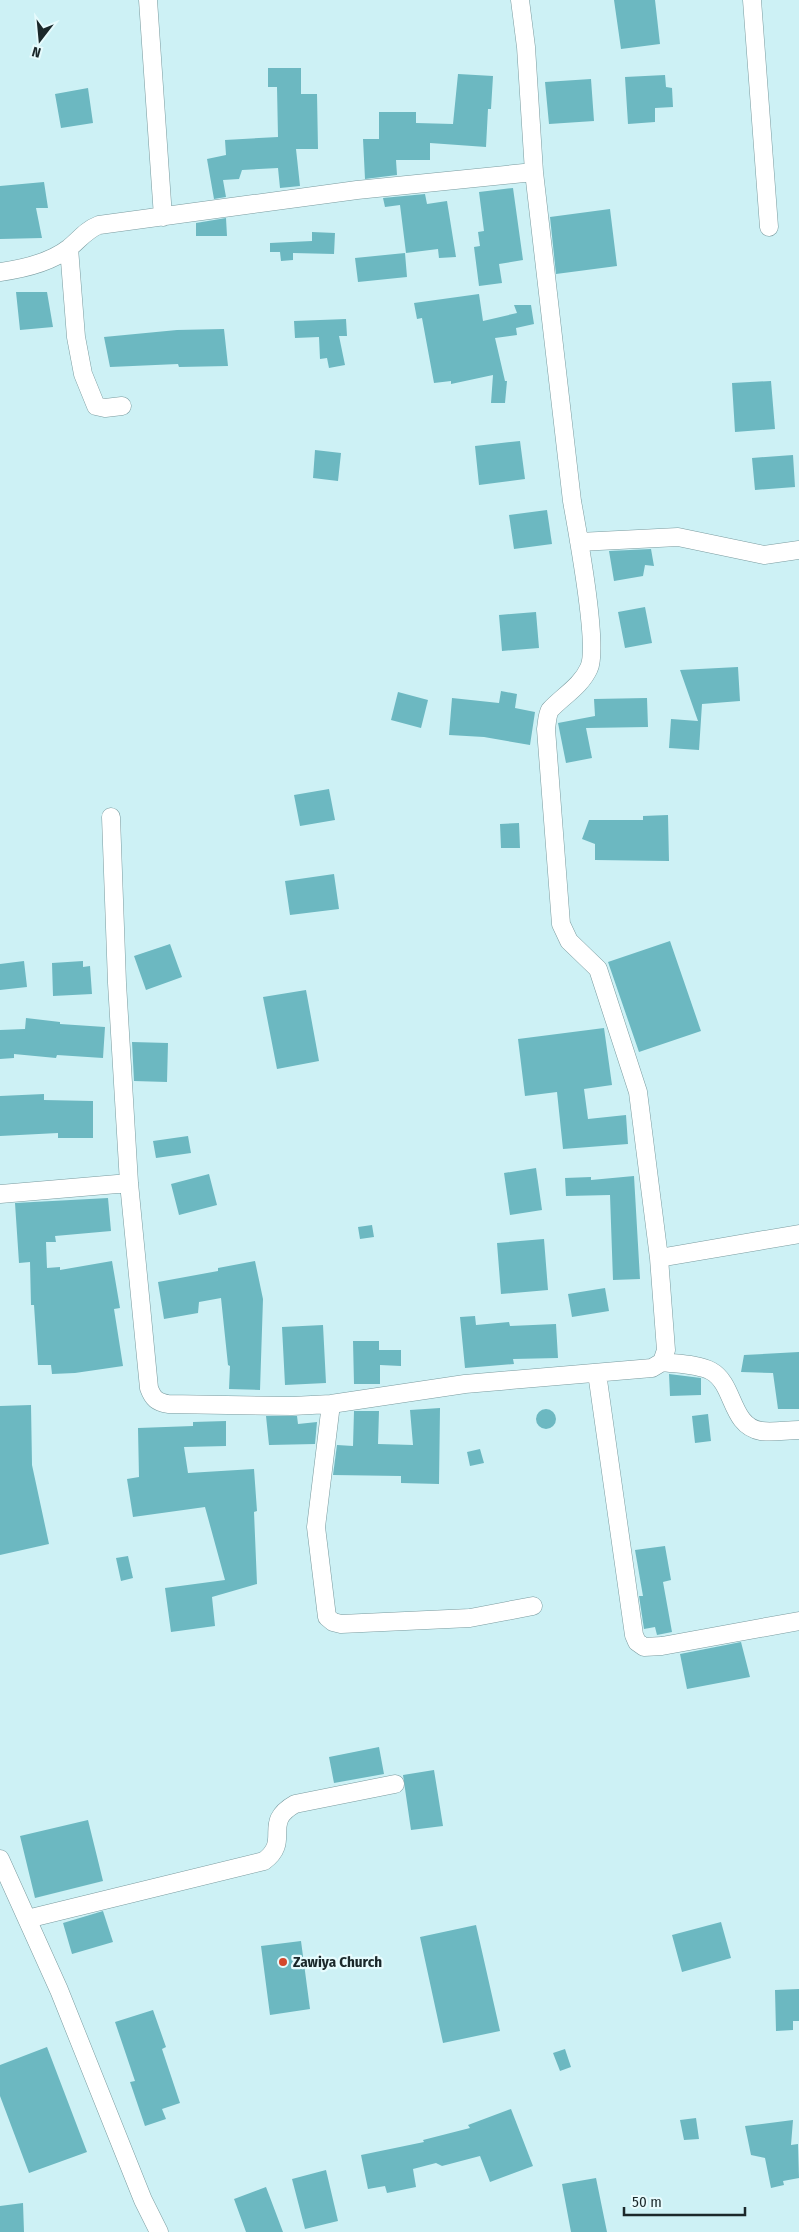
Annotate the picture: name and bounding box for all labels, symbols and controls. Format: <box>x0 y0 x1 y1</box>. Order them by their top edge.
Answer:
north arrow <box>15 15 65 65</box>
text: N <box>30 43 43 61</box>
place label: Zawiya Church <box>293 1953 382 1971</box>
marker: Zawiya Church <box>277 1956 289 1968</box>
scale bar <box>624 2184 745 2216</box>
text: 50 m <box>632 2193 662 2211</box>

